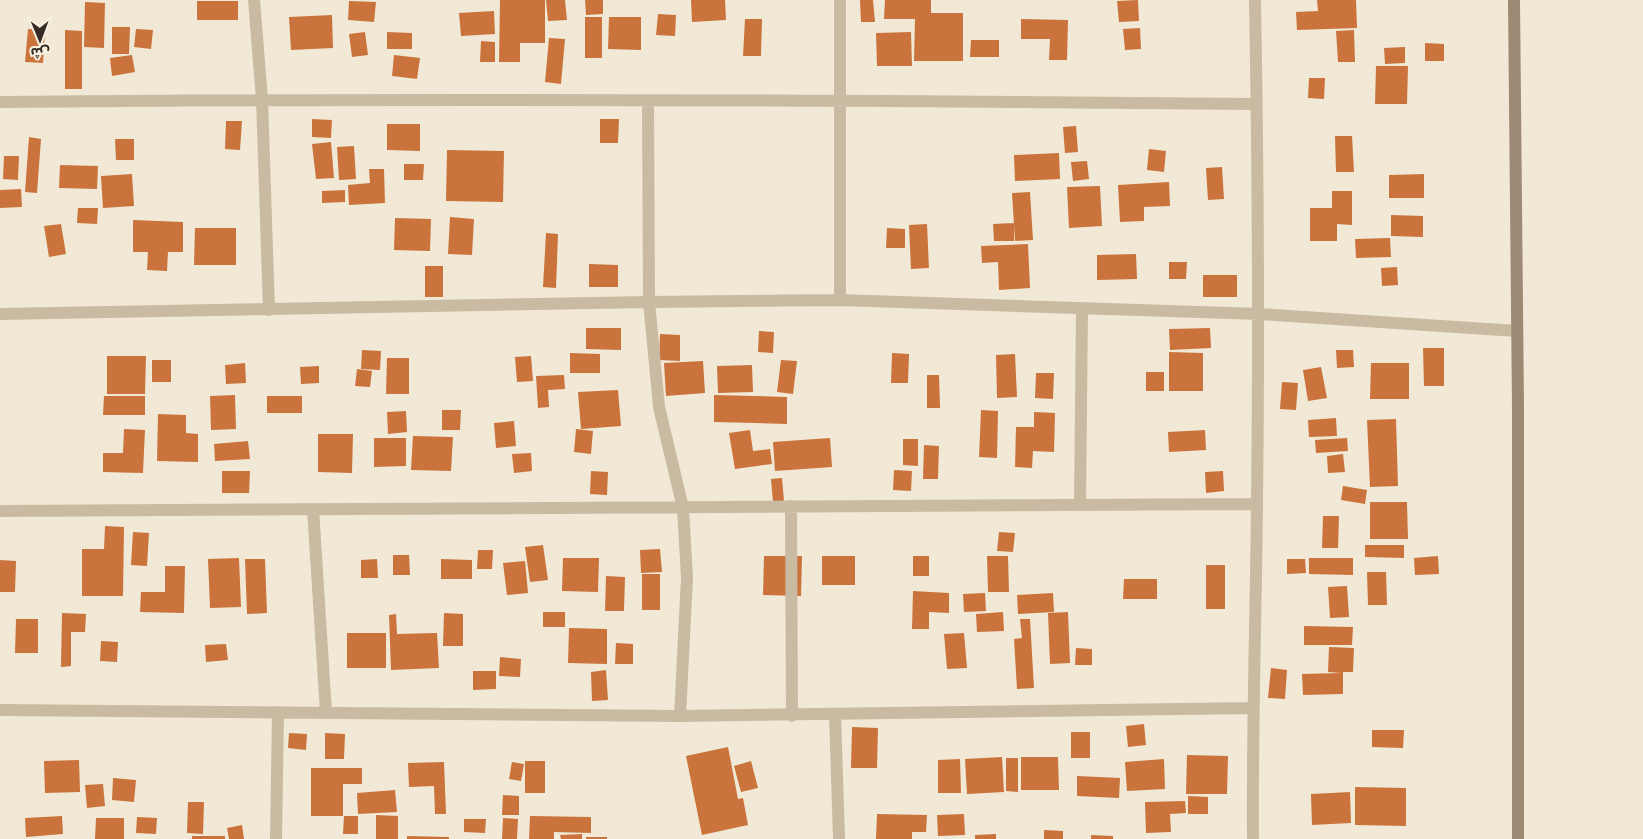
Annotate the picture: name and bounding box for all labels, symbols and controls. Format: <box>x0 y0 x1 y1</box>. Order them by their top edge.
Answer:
north arrow <box>15 15 65 65</box>
text: ش <box>30 44 50 61</box>

